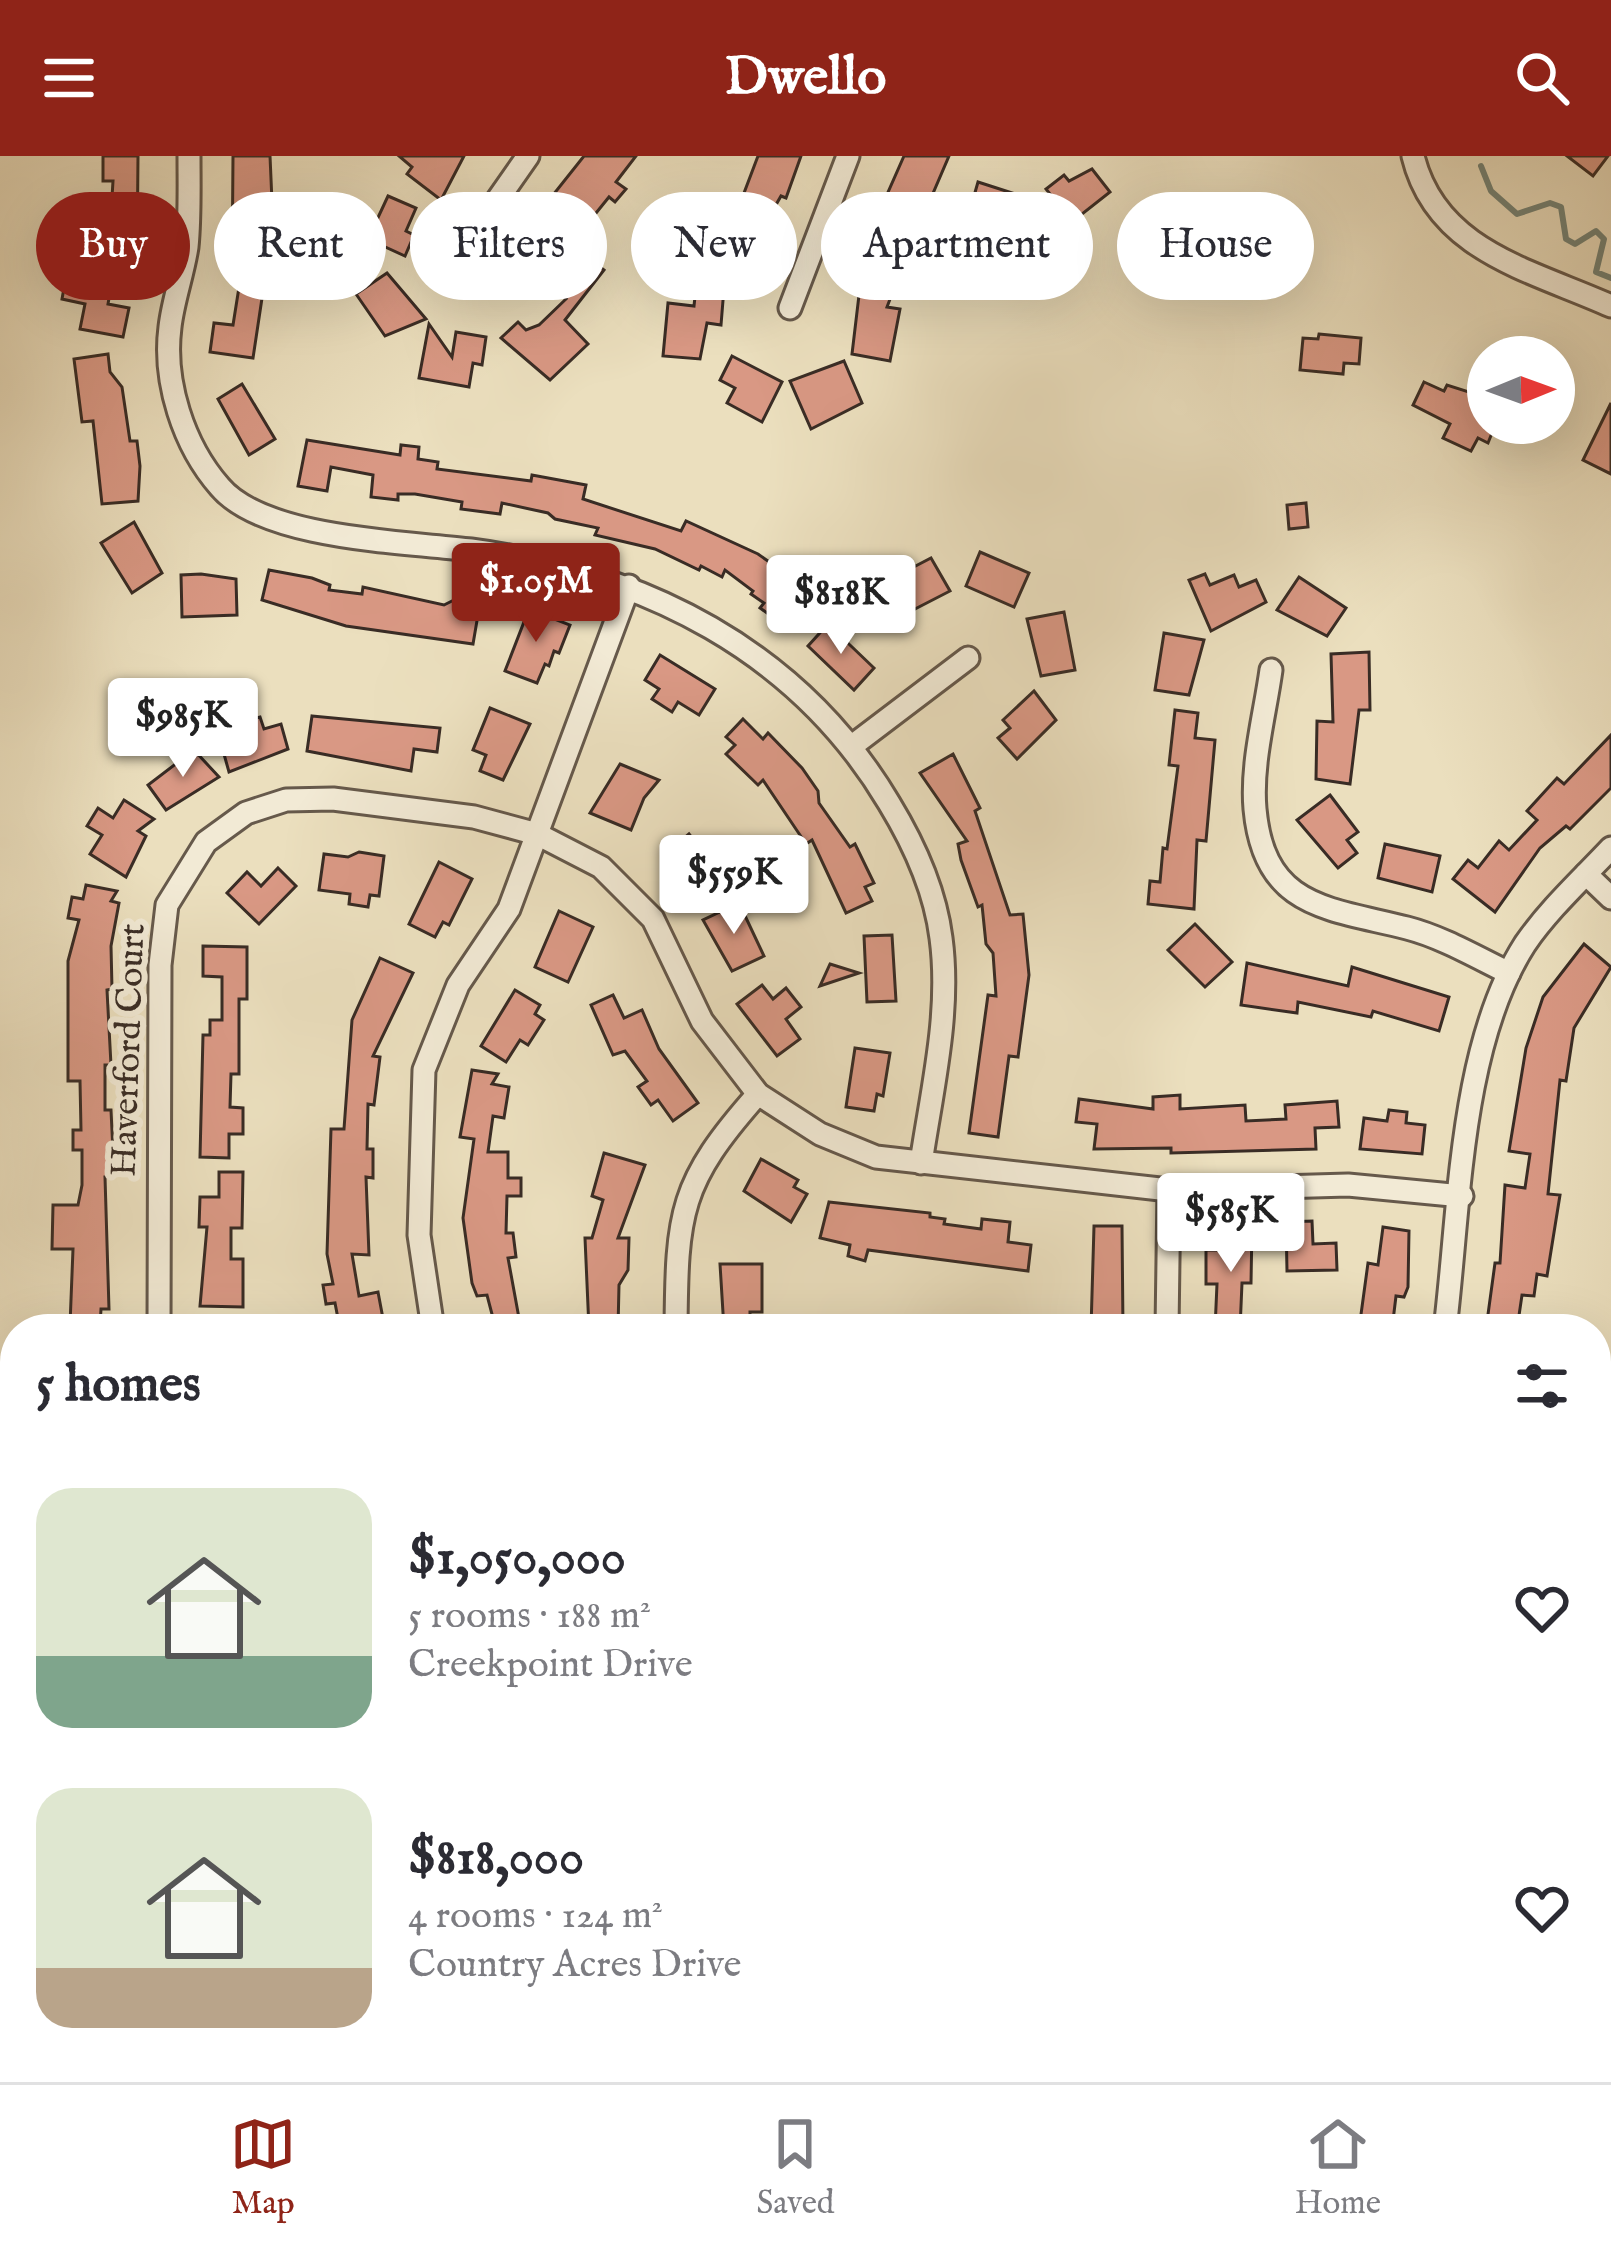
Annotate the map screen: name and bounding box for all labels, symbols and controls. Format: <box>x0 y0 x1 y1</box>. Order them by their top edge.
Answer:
text: Dwello <box>725 44 886 113</box>
icon: menu <box>36 45 102 111</box>
icon: search <box>1509 45 1575 111</box>
chip: Buy <box>36 192 190 300</box>
chip: Rent <box>214 192 386 300</box>
chip: Filters <box>410 192 607 300</box>
chip: New <box>631 192 797 300</box>
chip: Apartment <box>821 192 1093 300</box>
chip: House <box>1117 192 1314 300</box>
north arrow <box>1467 336 1575 444</box>
map controls <box>1467 336 1575 444</box>
pin: $1.05M <box>438 543 634 645</box>
pin: $818K <box>757 555 925 657</box>
text: $1.05M <box>479 557 593 606</box>
text: $818K <box>794 569 888 618</box>
pin: $985K <box>99 678 267 780</box>
text: $985K <box>135 692 231 741</box>
pin: $559K <box>650 835 818 937</box>
text: $559K <box>686 849 782 898</box>
street label: Haverford Court <box>102 923 156 1177</box>
pin: $585K <box>1147 1173 1315 1275</box>
text: $585K <box>1184 1187 1278 1236</box>
icon: filters <box>1509 1353 1575 1419</box>
text: 5 homes <box>36 1354 201 1419</box>
text: $1,050,000 <box>408 1527 626 1592</box>
icon: home <box>132 1536 276 1680</box>
icon: heart <box>1509 1575 1575 1641</box>
text: 5 rooms · 188 m² <box>408 1592 651 1641</box>
text: Creekpoint Drive <box>408 1641 693 1690</box>
text: $818,000 <box>408 1827 584 1892</box>
icon: home <box>132 1836 276 1980</box>
icon: heart <box>1509 1875 1575 1941</box>
text: 4 rooms · 124 m² <box>408 1892 663 1941</box>
text: Country Acres Drive <box>408 1941 741 1990</box>
tab: Map <box>230 2111 296 2225</box>
tab: Saved <box>756 2111 834 2225</box>
tab: Home <box>1295 2111 1381 2225</box>

